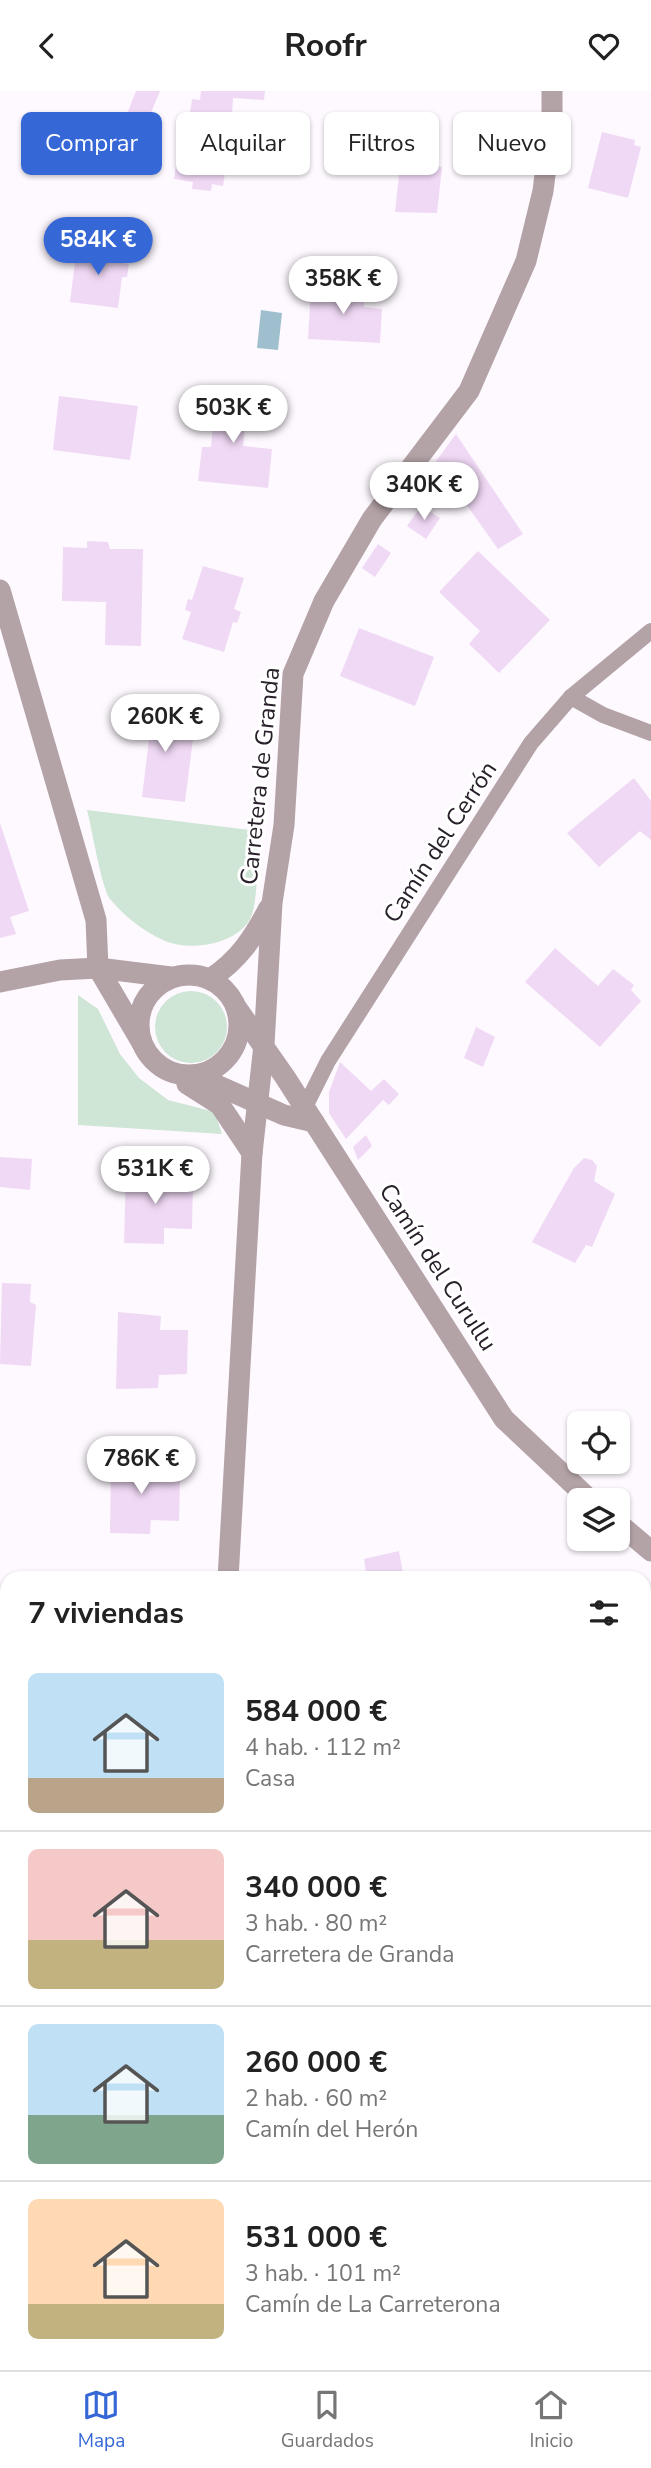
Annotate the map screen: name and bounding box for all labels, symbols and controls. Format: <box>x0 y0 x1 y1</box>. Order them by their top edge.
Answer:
text: Roofr <box>284 24 367 67</box>
icon: back <box>28 27 66 65</box>
icon: heart <box>585 27 623 65</box>
chip: Comprar <box>21 112 162 175</box>
chip: Alquilar <box>176 112 310 175</box>
chip: Filtros <box>324 112 439 175</box>
chip: Nuevo <box>453 112 571 175</box>
pin: 584K € <box>41 218 155 277</box>
text: 584K € <box>60 224 136 255</box>
pin: 358K € <box>286 257 400 316</box>
text: 358K € <box>305 263 381 294</box>
pin: 503K € <box>176 385 290 445</box>
text: 503K € <box>195 392 271 423</box>
pin: 340K € <box>367 463 481 522</box>
text: 340K € <box>386 469 462 500</box>
street label: Carretera de Granda <box>233 666 287 886</box>
pin: 260K € <box>108 695 222 754</box>
text: 260K € <box>127 701 203 732</box>
street label: Camín del Cerrón <box>376 755 504 929</box>
pin: 531K € <box>98 1147 212 1206</box>
text: 531K € <box>117 1153 193 1184</box>
street label: Camín del Curullu <box>372 1177 504 1357</box>
map controls <box>567 1411 630 1551</box>
button: locate <box>567 1411 630 1474</box>
pin: 786K € <box>84 1437 198 1496</box>
text: 786K € <box>103 1443 179 1474</box>
button: layers <box>567 1488 630 1551</box>
text: 7 viviendas <box>28 1593 184 1634</box>
icon: filters <box>585 1594 623 1632</box>
text: 584 000 € <box>245 1691 387 1732</box>
icon: home <box>84 1701 168 1785</box>
text: 4 hab. · 112 m² <box>245 1732 401 1763</box>
text: Casa <box>245 1763 296 1794</box>
text: 340 000 € <box>245 1867 387 1908</box>
icon: home <box>84 1877 168 1961</box>
text: 3 hab. · 80 m² <box>245 1908 387 1939</box>
text: Carretera de Granda <box>245 1939 454 1970</box>
text: 260 000 € <box>245 2042 387 2083</box>
icon: home <box>84 2052 168 2136</box>
text: 2 hab. · 60 m² <box>245 2083 387 2114</box>
text: Camín del Herón <box>245 2114 418 2145</box>
text: 531 000 € <box>245 2217 387 2258</box>
icon: home <box>84 2227 168 2311</box>
text: 3 hab. · 101 m² <box>245 2258 401 2289</box>
text: Camín de La Carreterona <box>245 2289 501 2320</box>
tab: Mapa <box>78 2386 125 2454</box>
tab: Guardados <box>281 2386 374 2454</box>
tab: Inicio <box>529 2386 573 2454</box>

